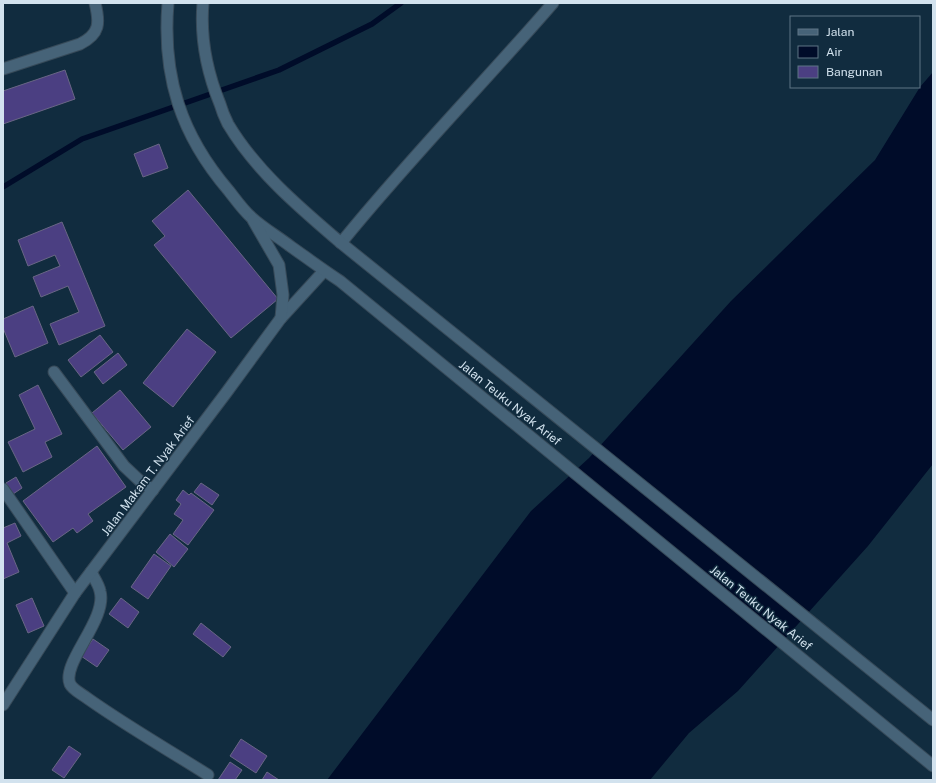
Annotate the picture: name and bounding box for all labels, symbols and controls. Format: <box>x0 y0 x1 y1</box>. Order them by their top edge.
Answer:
legend <box>790 16 920 88</box>
text: Jalan <box>826 25 855 39</box>
text: Air <box>826 45 843 59</box>
text: Bangunan <box>826 65 882 79</box>
street label: Jalan Teuku Nyak Arief <box>456 358 564 449</box>
street label: Jalan Makam T. Nyak Arief <box>98 413 198 539</box>
street label: Jalan Teuku Nyak Arief <box>707 563 815 654</box>

